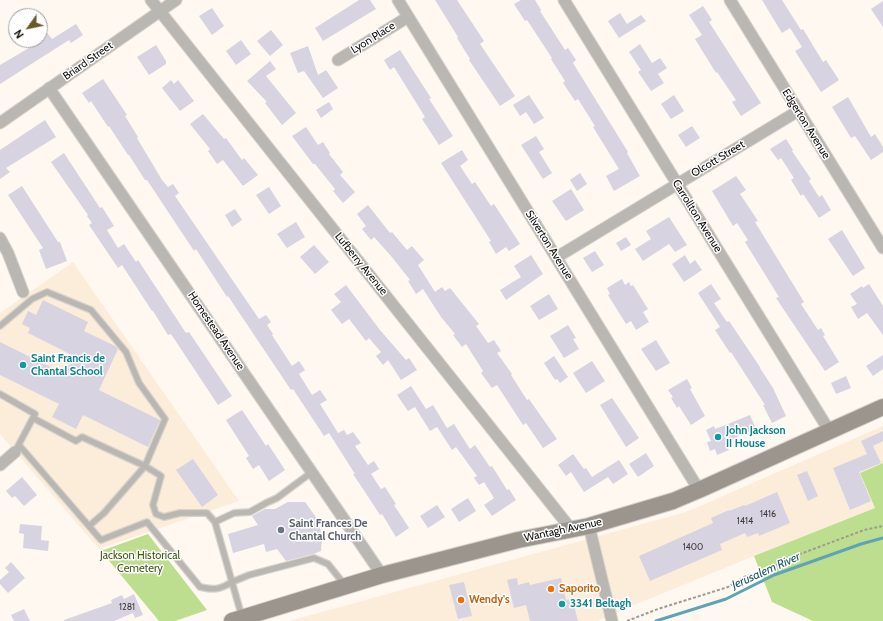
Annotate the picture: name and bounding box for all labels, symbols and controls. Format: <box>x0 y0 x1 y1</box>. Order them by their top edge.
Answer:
north arrow <box>8 8 48 48</box>
street label: Lyon Place <box>349 19 397 57</box>
text: N <box>11 27 27 41</box>
street label: Briard Street <box>61 39 115 83</box>
street label: Edgerton Avenue <box>779 87 833 161</box>
street label: Olcott Street <box>689 138 747 180</box>
street label: Carrollton Avenue <box>669 177 725 255</box>
street label: Silverton Avenue <box>523 208 575 282</box>
street label: Lufberry Avenue <box>332 230 390 298</box>
street label: Homestead Avenue <box>185 289 247 373</box>
place label: Saint Francis de Chantal School <box>31 352 105 378</box>
marker: Saint Francis de Chantal School <box>18 360 28 370</box>
place label: John Jackson II House <box>726 424 786 450</box>
marker: John Jackson II House <box>713 432 723 442</box>
house number: 1416 <box>760 509 776 519</box>
street label: Wantagh Avenue <box>523 515 603 545</box>
house number: 1414 <box>737 516 753 526</box>
place label: Saint Frances De Chantal Church <box>289 517 368 543</box>
marker: Saint Frances De Chantal Church <box>276 525 286 535</box>
house number: 1400 <box>683 542 703 552</box>
park label: Jackson Historical Cemetery <box>100 549 180 575</box>
water label: Jerusalem River <box>730 550 802 592</box>
place label: Saporito <box>559 582 600 596</box>
marker: Saporito <box>546 584 556 594</box>
place label: Wendy's <box>469 593 510 607</box>
marker: Wendy's <box>456 595 466 605</box>
place label: 3341 Beltagh <box>570 597 631 611</box>
marker: 3341 Beltagh <box>557 599 567 609</box>
house number: 1281 <box>119 602 135 612</box>

